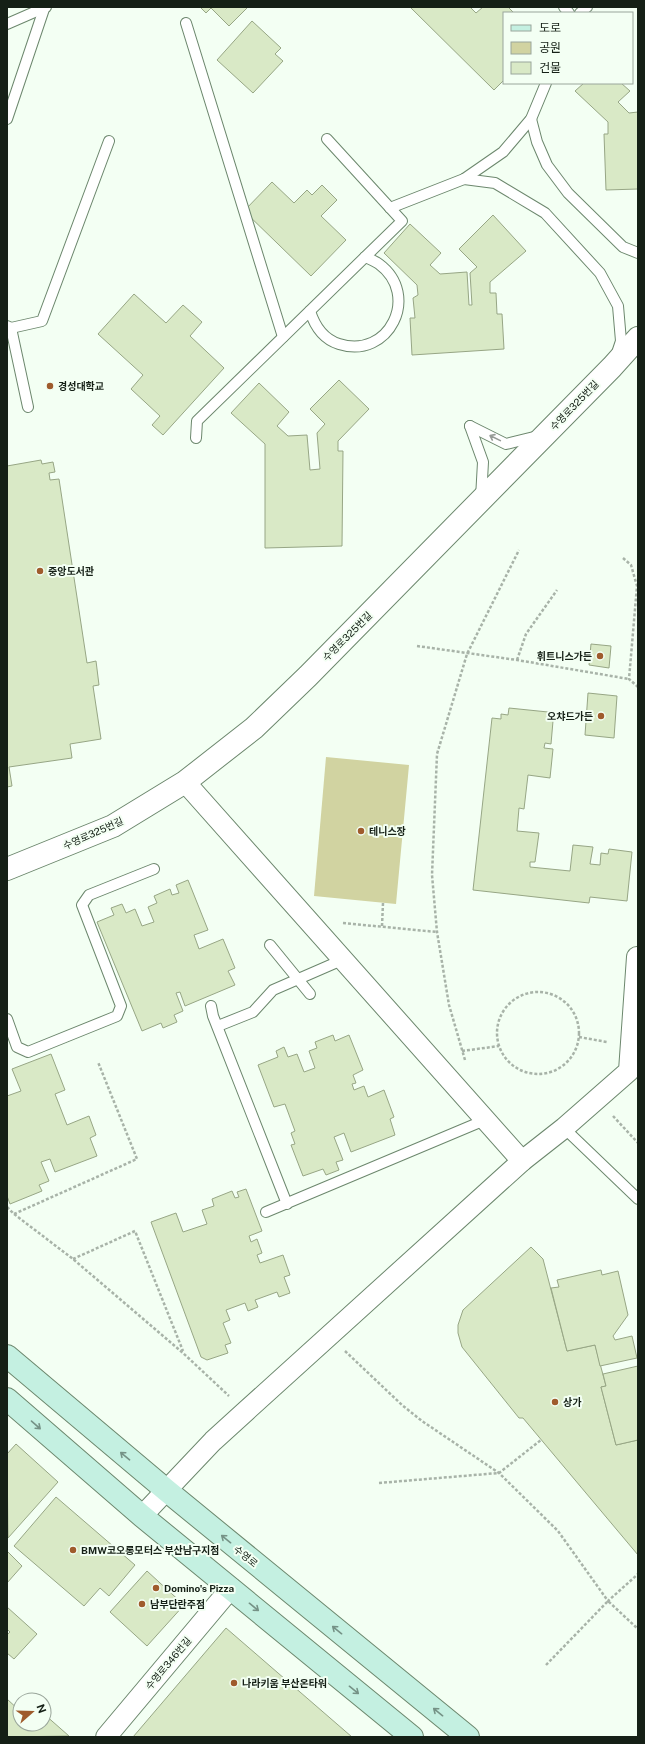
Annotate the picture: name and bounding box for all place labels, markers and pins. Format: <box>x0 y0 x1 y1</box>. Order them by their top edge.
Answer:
place label: 경성대학교 <box>58 380 104 392</box>
marker: 경성대학교 <box>45 381 55 391</box>
place label: 중앙도서관 <box>48 565 94 577</box>
marker: 중앙도서관 <box>35 566 45 576</box>
place label: 휘트니스가든 <box>537 650 592 662</box>
marker: 휘트니스가든 <box>595 651 605 661</box>
place label: 오챠드가든 <box>547 710 593 722</box>
marker: 오챠드가든 <box>596 711 606 721</box>
place label: 테니스장 <box>369 825 406 837</box>
marker: 테니스장 <box>356 826 366 836</box>
place label: 상가 <box>563 1396 582 1408</box>
marker: 상가 <box>550 1397 560 1407</box>
place label: BMW코오롱모터스 부산남구지점 <box>81 1544 220 1556</box>
marker: BMW코오롱모터스 부산남구지점 <box>68 1545 78 1555</box>
place label: Domino's Pizza <box>164 1582 235 1594</box>
marker: Domino's Pizza <box>151 1583 161 1593</box>
place label: 남부단란주점 <box>150 1598 205 1610</box>
marker: 남부단란주점 <box>137 1599 147 1609</box>
place label: 나라키움 부산온타워 <box>242 1677 327 1689</box>
marker: 나라키움 부산온타워 <box>229 1678 239 1688</box>

